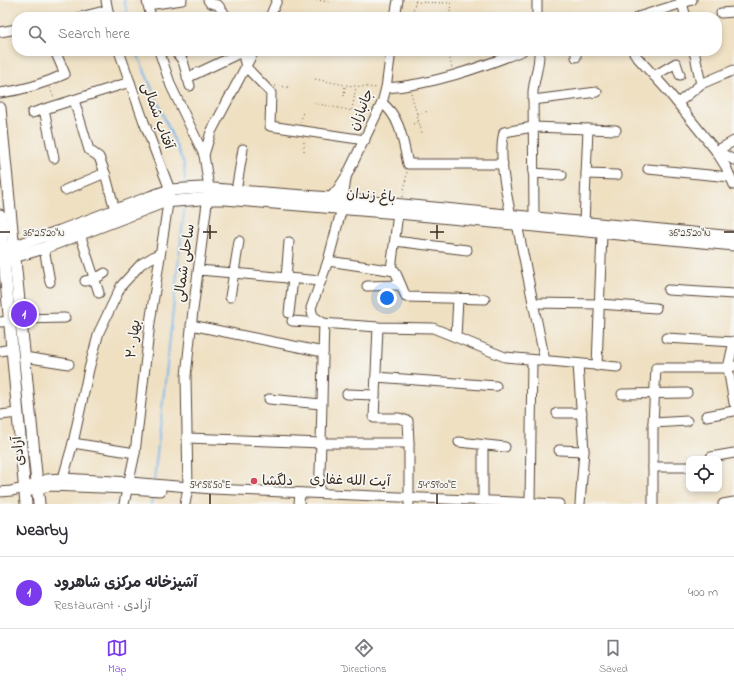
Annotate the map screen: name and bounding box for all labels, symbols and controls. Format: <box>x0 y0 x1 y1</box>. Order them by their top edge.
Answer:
search box <box>12 12 722 56</box>
icon: search <box>26 23 48 45</box>
text: Search here <box>58 23 130 45</box>
street label: آفتاب شمالی <box>135 80 179 153</box>
street label: جانبازان <box>344 86 380 134</box>
street label: باغ زندان <box>345 183 397 209</box>
street label: ساحلی شمالی <box>169 222 201 304</box>
text: 36°25'20"N <box>23 226 65 241</box>
text: 36°25'20"N <box>669 226 711 241</box>
your location <box>377 288 397 308</box>
pin: 1 <box>11 299 37 329</box>
street label: بهار ۲۰ <box>121 318 147 360</box>
street label: آزادی <box>7 435 31 467</box>
map controls <box>686 456 722 492</box>
button: locate <box>686 456 722 492</box>
street label: آیت الله غفاری <box>309 469 391 493</box>
place label: دلگشا <box>262 471 293 492</box>
marker: دلگشا <box>249 476 259 486</box>
text: 54°58'50"E <box>189 478 231 493</box>
text: 54°59'00"E <box>417 478 457 493</box>
text: Nearby <box>16 518 68 543</box>
text: آشپزخانه مرکزی شاهرود <box>54 572 197 594</box>
text: 1 <box>27 583 31 602</box>
text: 400 m <box>688 583 718 602</box>
text: Restaurant · آزادی <box>54 596 151 615</box>
tab: Map <box>106 637 128 677</box>
tab: Directions <box>341 637 387 677</box>
tab: Saved <box>599 637 628 677</box>

